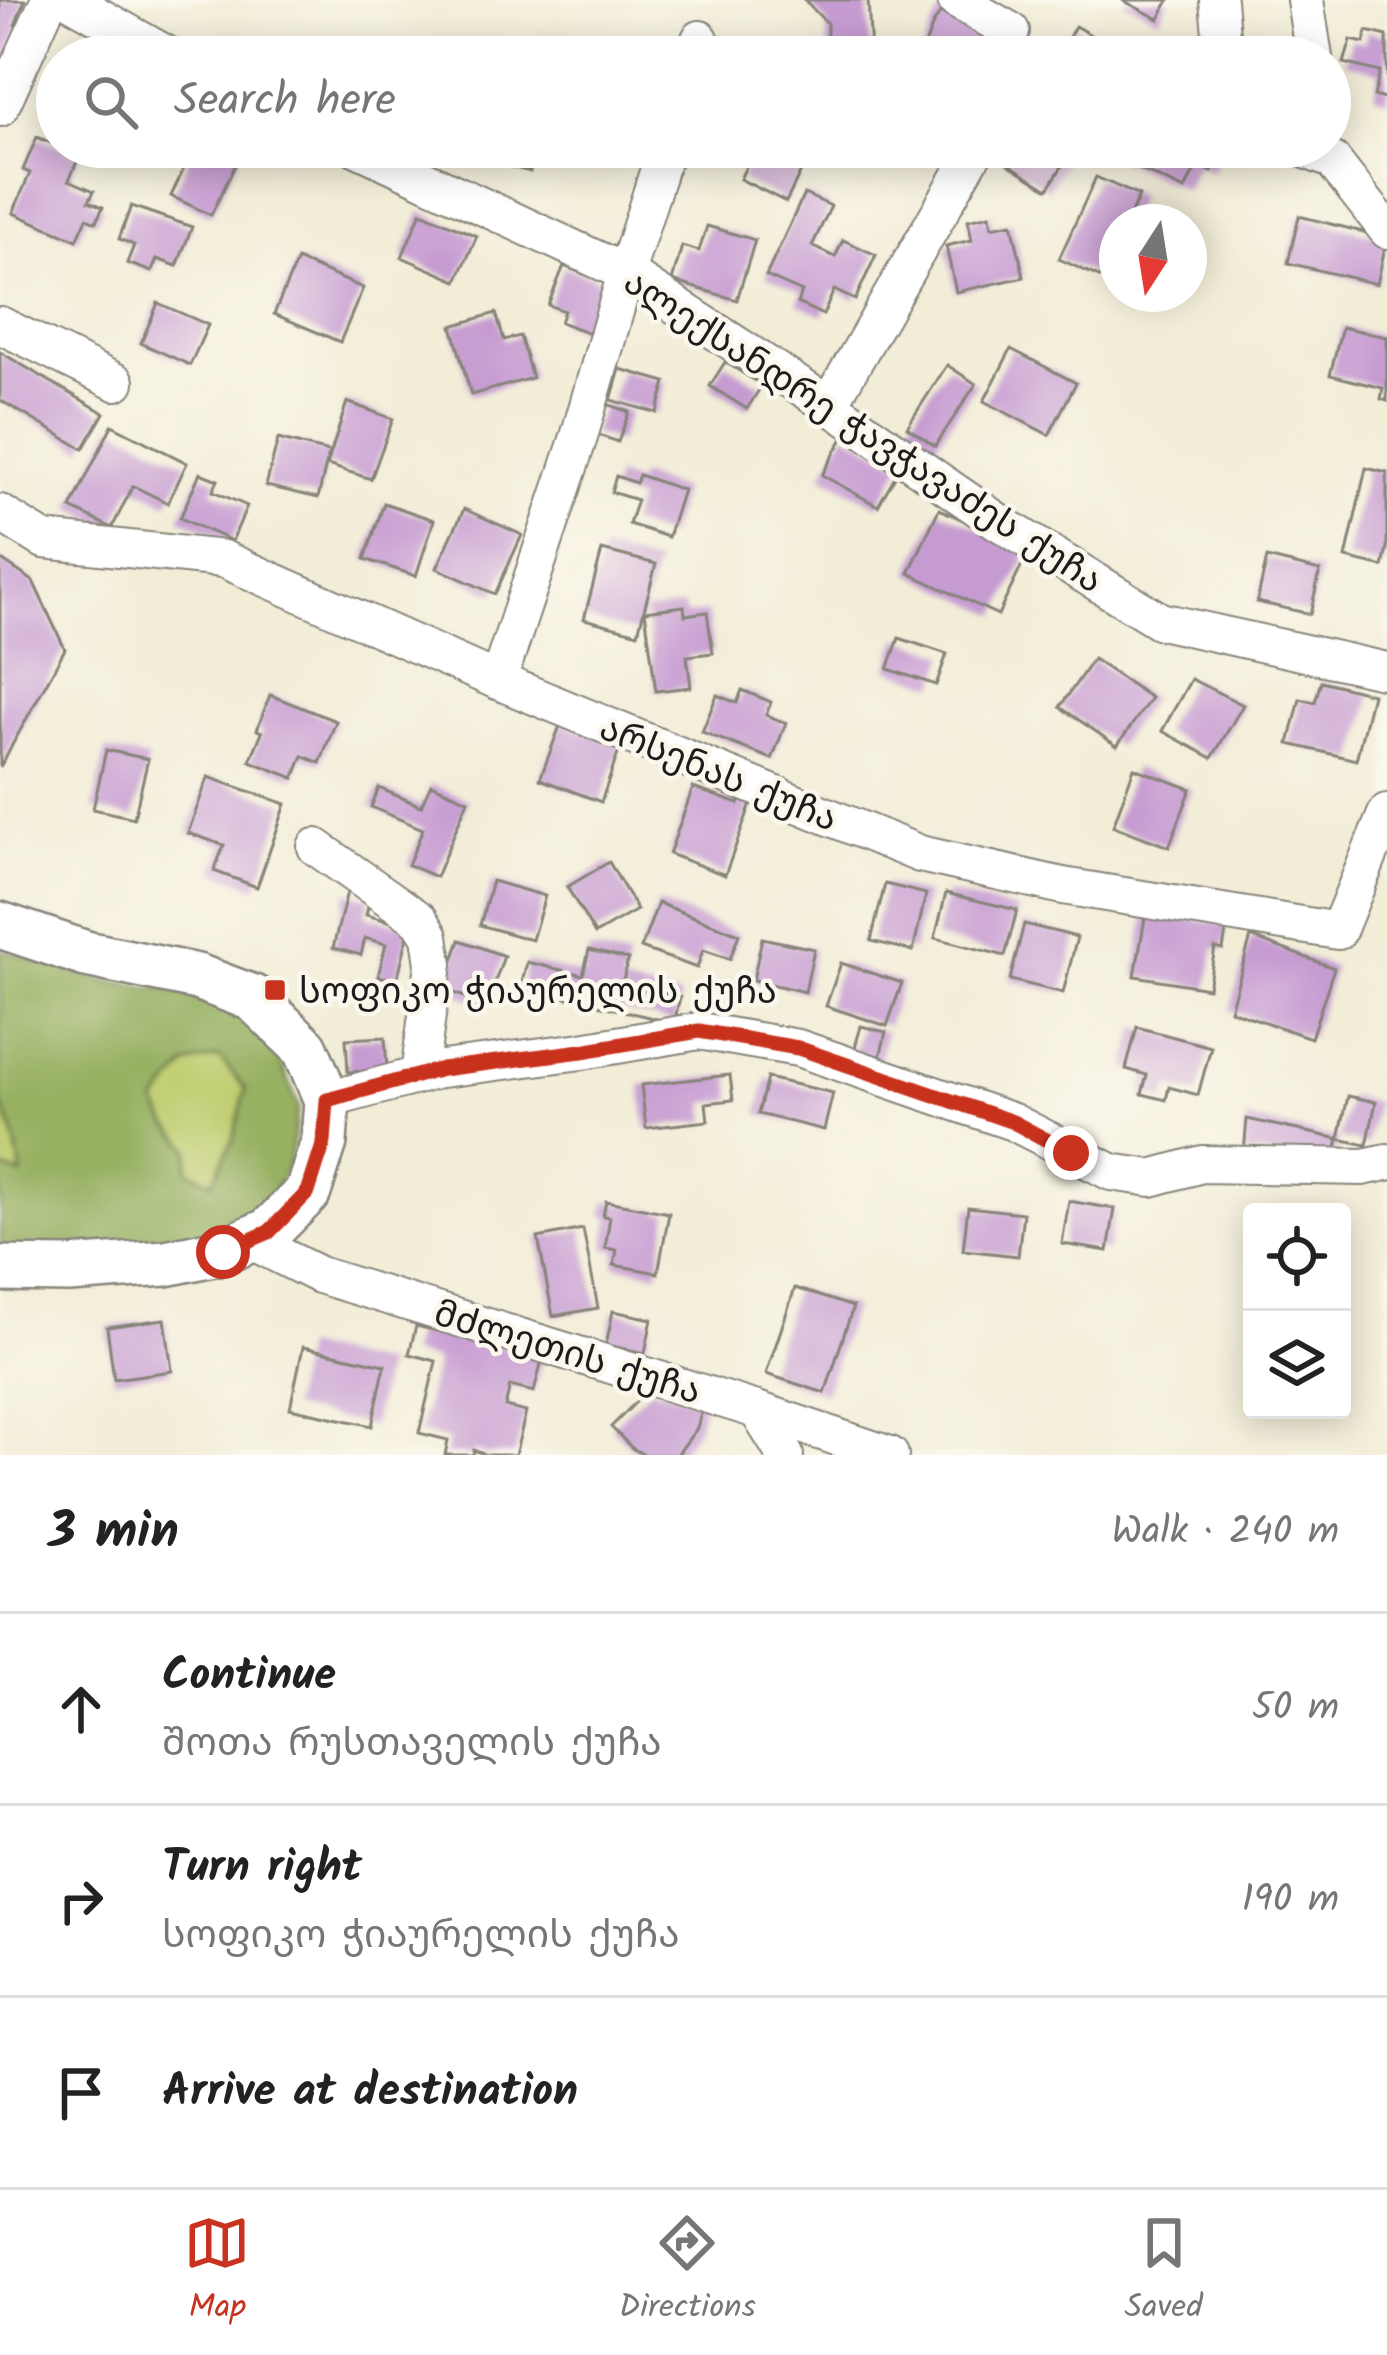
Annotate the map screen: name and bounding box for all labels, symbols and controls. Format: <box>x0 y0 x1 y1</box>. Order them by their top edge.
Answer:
search box <box>36 36 1351 168</box>
text: Search here <box>174 66 396 138</box>
icon: search <box>78 69 144 135</box>
north arrow <box>1099 204 1207 312</box>
street label: ალექსანდრე ჭავჭავაძეს ქუჩა <box>611 256 1113 610</box>
street label: არსენას ქუჩა <box>590 702 845 849</box>
place label: სოფიკო ჭიაურელის ქუჩა <box>299 965 777 1022</box>
marker: სოფიკო ჭიაურელის ქუჩა <box>262 977 288 1003</box>
route end <box>1044 1126 1098 1180</box>
map controls <box>1243 1203 1351 1419</box>
button: locate <box>1243 1203 1351 1311</box>
route start <box>196 1225 250 1279</box>
street label: მძლეთის ქუჩა <box>427 1287 707 1422</box>
button: layers <box>1243 1311 1351 1419</box>
text: 3 min <box>48 1493 179 1574</box>
text: Walk · 240 m <box>1112 1502 1339 1564</box>
text: Continue <box>162 1641 336 1713</box>
icon: ahead <box>48 1676 114 1742</box>
text: 50 m <box>1252 1678 1339 1740</box>
text: შოთა რუსთაველის ქუჩა <box>162 1714 662 1776</box>
text: Turn right <box>162 1833 362 1905</box>
icon: right <box>48 1868 114 1934</box>
text: 190 m <box>1242 1870 1339 1932</box>
text: სოფიკო ჭიაურელის ქუჩა <box>162 1906 680 1968</box>
text: Arrive at destination <box>162 2057 578 2129</box>
icon: arrive <box>48 2060 114 2126</box>
tab: Map <box>184 2210 250 2335</box>
tab: Directions <box>619 2210 756 2335</box>
tab: Saved <box>1124 2210 1203 2335</box>

